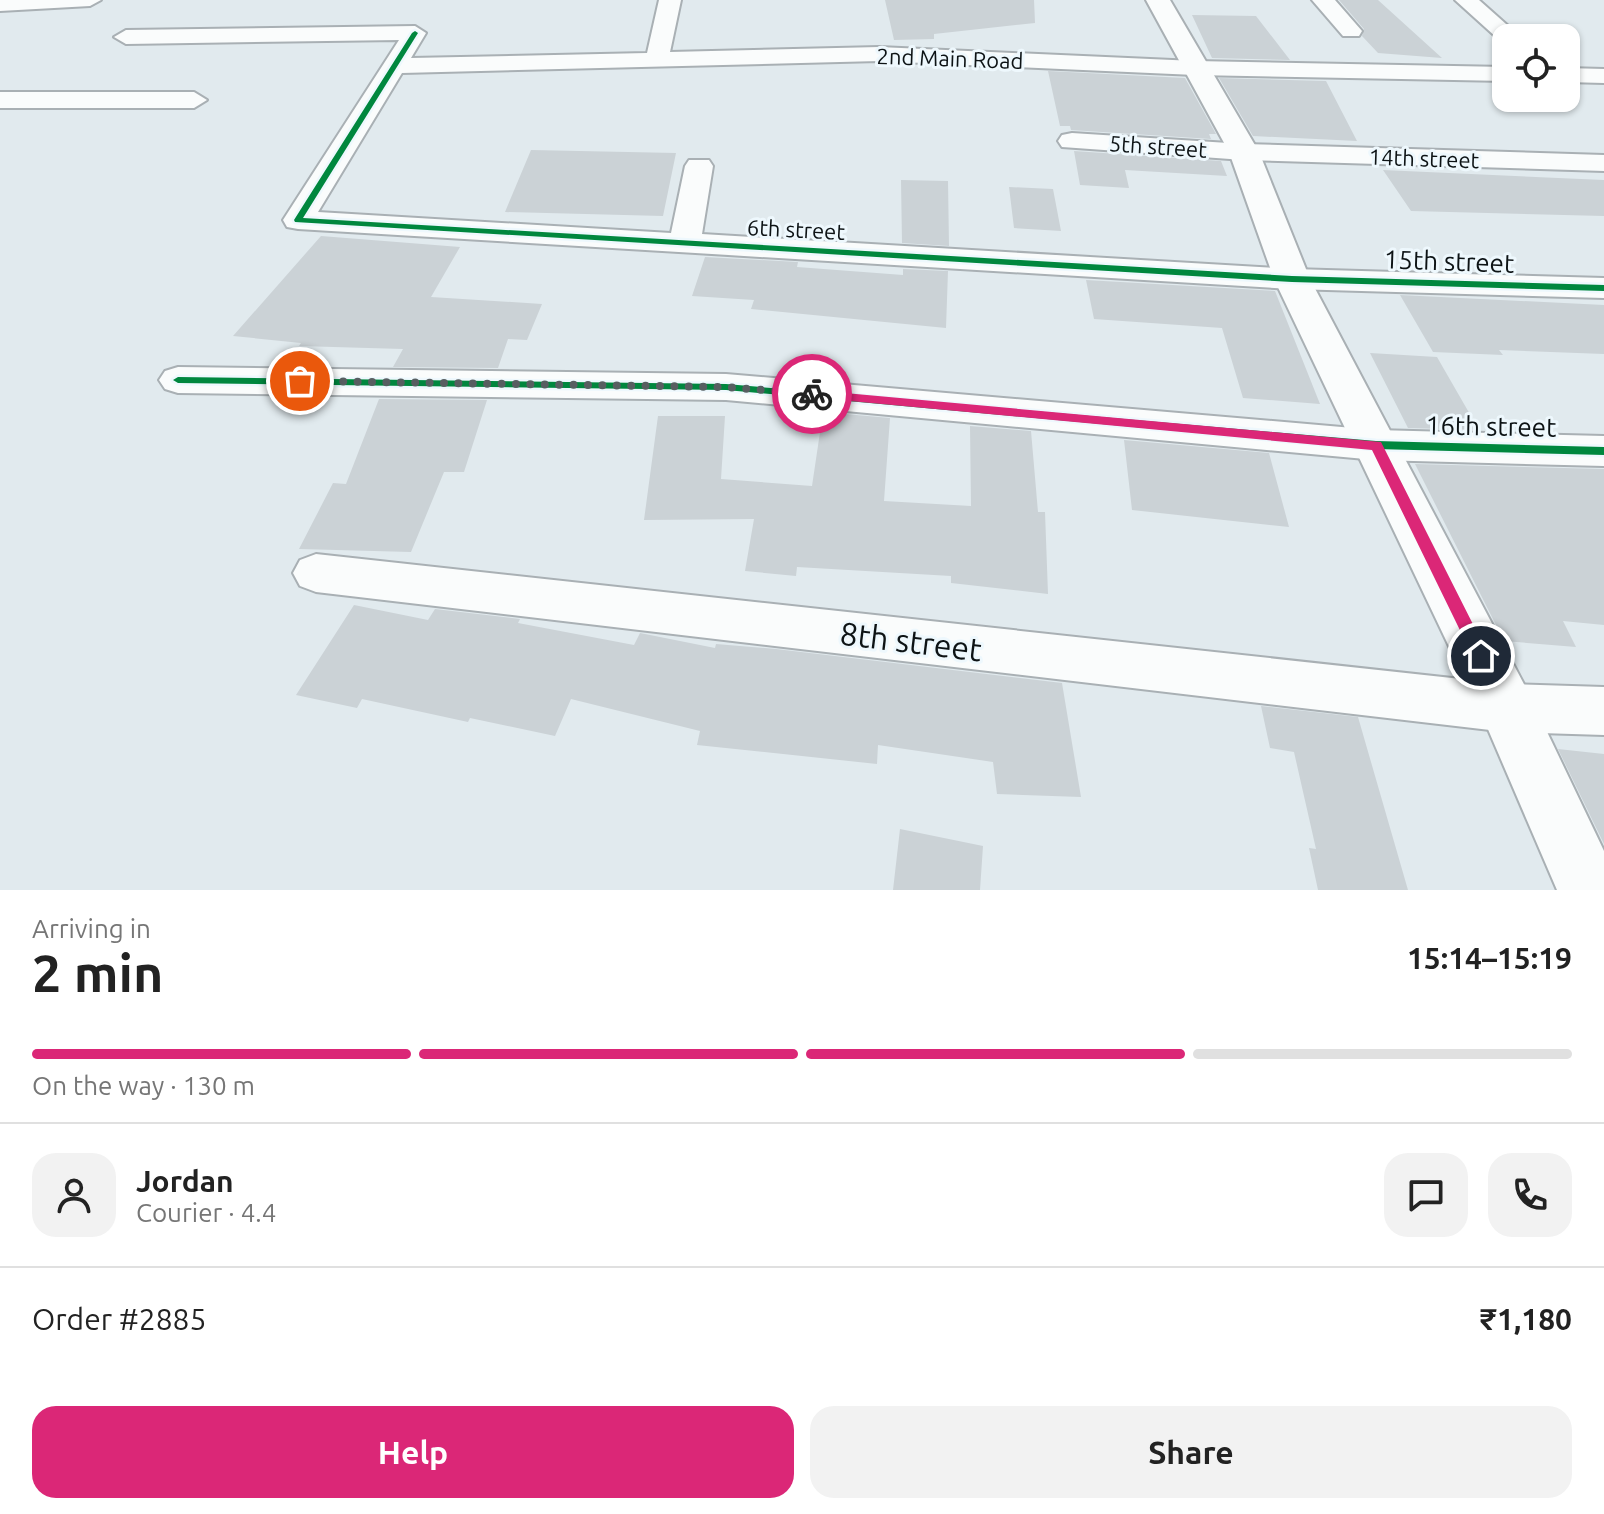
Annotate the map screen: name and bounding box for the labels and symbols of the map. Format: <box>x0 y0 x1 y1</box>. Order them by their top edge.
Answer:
street label: 2nd Main Road <box>876 43 1024 73</box>
street label: 5th street <box>1108 130 1208 162</box>
street label: 14th street <box>1368 144 1480 172</box>
street label: 6th street <box>746 214 846 244</box>
street label: 15th street <box>1383 244 1515 278</box>
pin <box>266 347 334 415</box>
courier <box>772 354 852 434</box>
street label: 16th street <box>1425 410 1557 442</box>
street label: 8th street <box>838 614 984 668</box>
pin <box>1447 622 1515 690</box>

